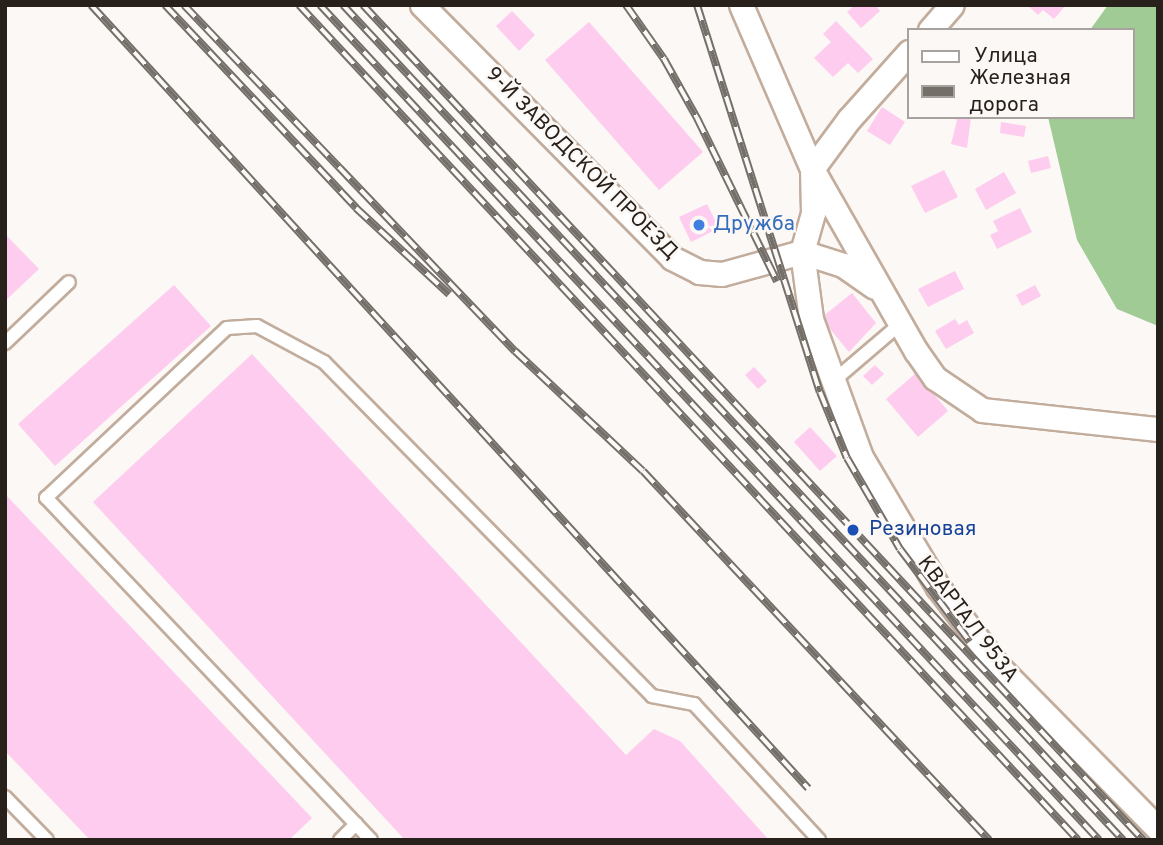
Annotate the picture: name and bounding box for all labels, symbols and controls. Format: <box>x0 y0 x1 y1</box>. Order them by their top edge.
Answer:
legend <box>908 28 1135 119</box>
text: Улица <box>974 43 1038 70</box>
street label: 9-Й ЗАВОДСКОЙ ПРОЕЗД <box>479 62 683 266</box>
text: Железная дорога <box>969 65 1071 119</box>
place label: Дружба <box>713 212 795 238</box>
marker: Дружба <box>691 217 707 233</box>
place label: Резиновая <box>869 517 976 543</box>
marker: Резиновая <box>843 520 863 540</box>
street label: КВАРТАЛ 953А <box>911 552 1023 688</box>

